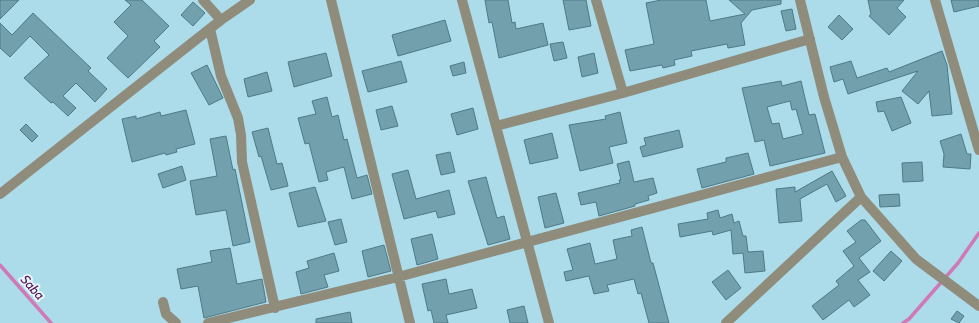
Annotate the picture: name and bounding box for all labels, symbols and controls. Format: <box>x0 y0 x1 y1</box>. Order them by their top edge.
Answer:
water label: Saba <box>18 271 48 303</box>

